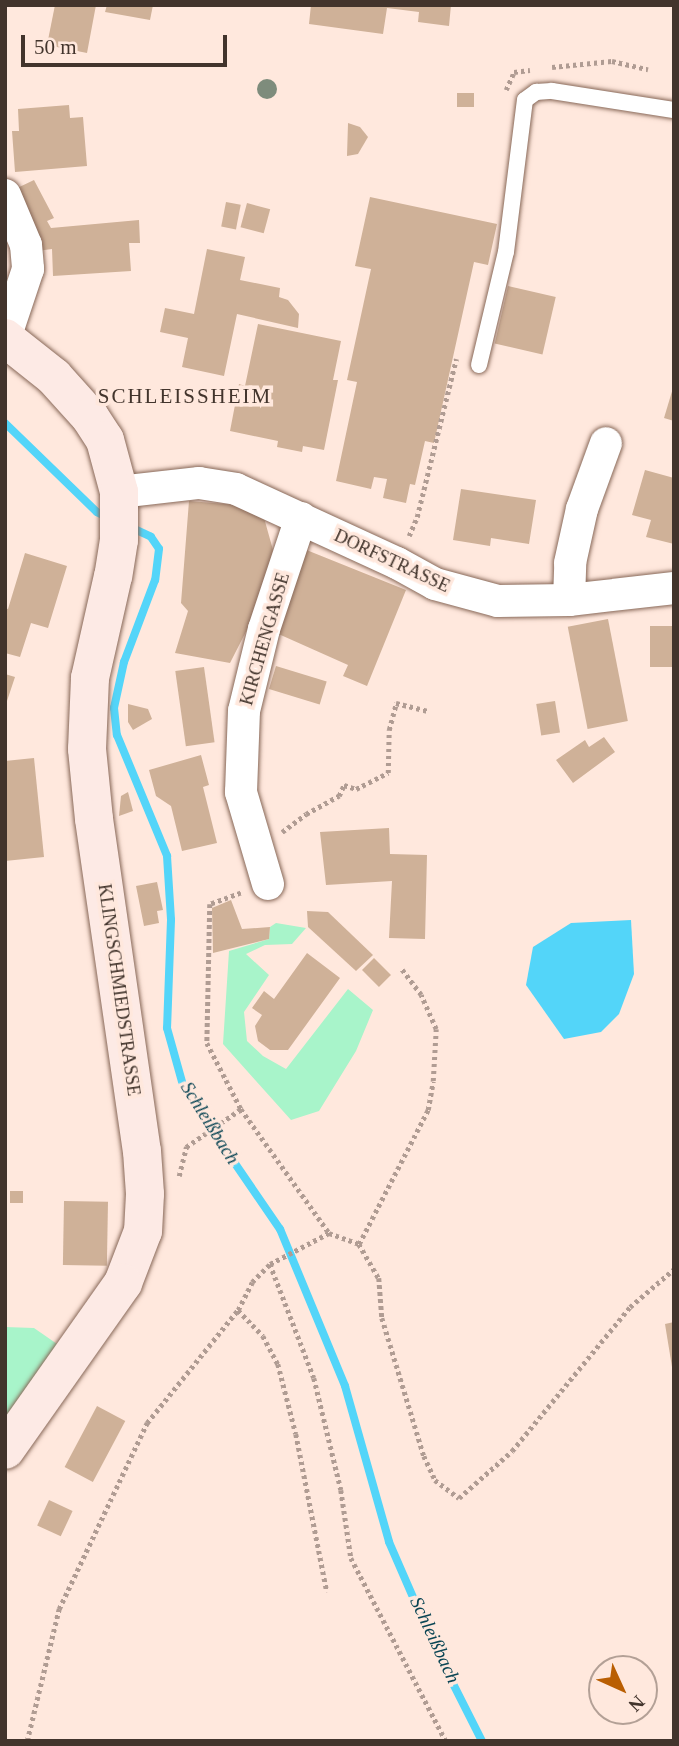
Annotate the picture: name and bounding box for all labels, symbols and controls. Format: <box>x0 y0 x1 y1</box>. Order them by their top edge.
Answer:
scale bar <box>24 21 231 65</box>
text: 50 m <box>34 35 77 59</box>
district label: SCHLEISSHEIM <box>99 383 271 409</box>
street label: DORFSTRASSE <box>331 525 453 597</box>
street label: KIRCHENGASSE <box>236 570 294 708</box>
street label: KLINGSCHMIEDSTRASSE <box>93 883 145 1097</box>
water label: Schleißbach <box>176 1078 244 1168</box>
water label: Schleißbach <box>405 1593 465 1687</box>
north arrow <box>588 1655 658 1725</box>
text: N <box>625 1692 649 1716</box>

